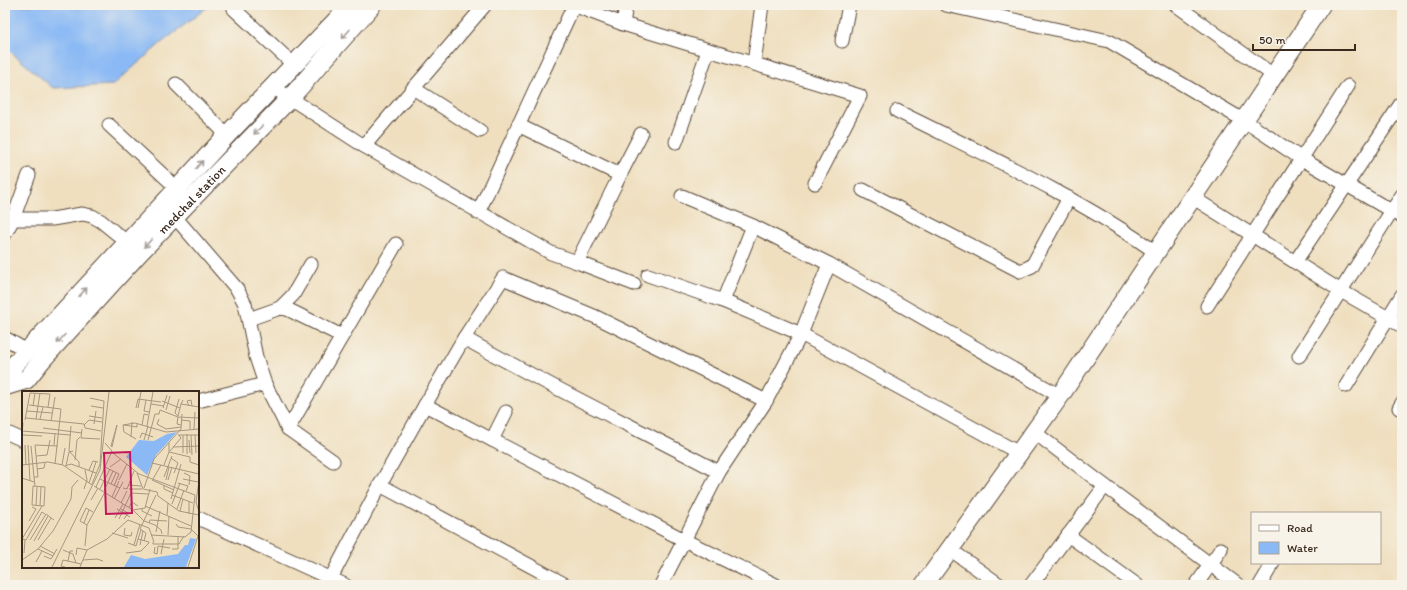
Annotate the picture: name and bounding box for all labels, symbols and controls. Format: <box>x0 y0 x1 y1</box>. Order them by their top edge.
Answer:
scale bar <box>1253 26 1355 52</box>
one-way arrow <box>342 29 351 39</box>
text: 50 m <box>1259 33 1285 47</box>
one-way arrow <box>253 125 263 134</box>
one-way arrow <box>195 160 204 170</box>
street label: medchal station <box>155 161 229 237</box>
one-way arrow <box>144 238 153 248</box>
one-way arrow <box>78 287 88 297</box>
one-way arrow <box>56 334 65 344</box>
inset map <box>22 391 199 568</box>
legend <box>1251 512 1381 564</box>
text: Road <box>1287 521 1313 535</box>
text: Water <box>1287 541 1318 555</box>

